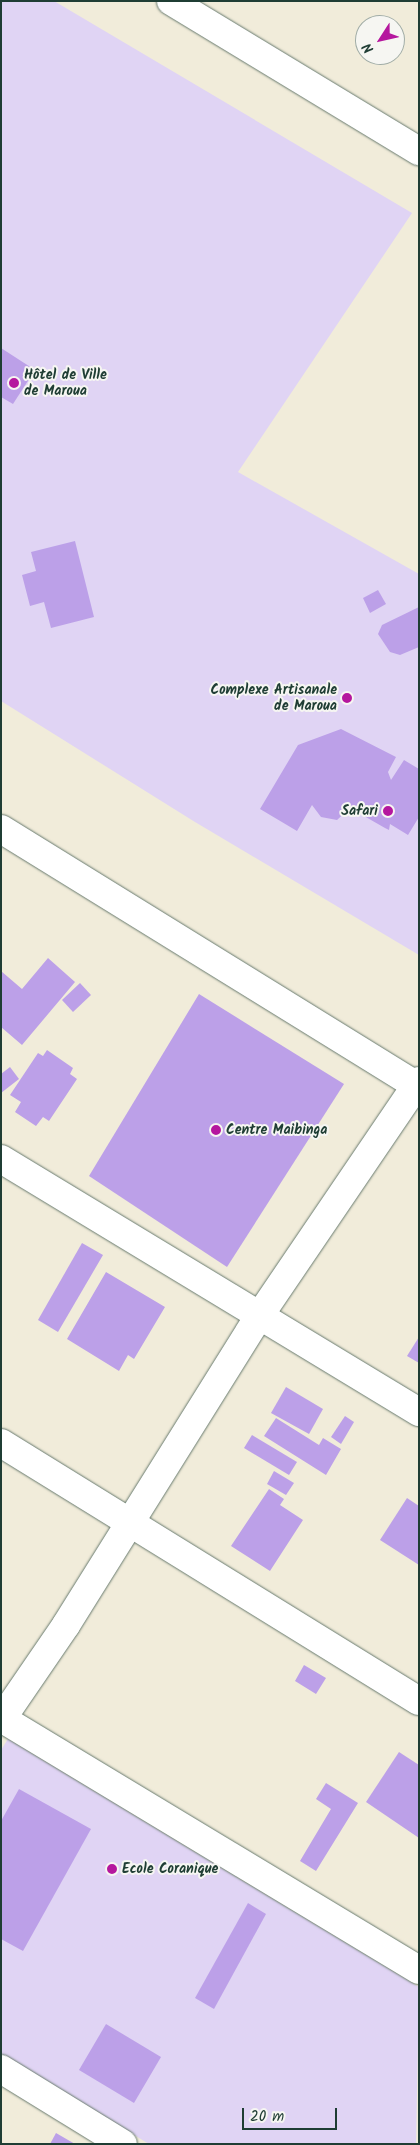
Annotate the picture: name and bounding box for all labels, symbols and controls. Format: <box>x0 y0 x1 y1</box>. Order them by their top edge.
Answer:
north arrow <box>355 15 405 65</box>
text: N <box>357 38 380 58</box>
place label: Hôtel de Ville de Maroua <box>24 367 107 400</box>
marker: Hôtel de Ville de Maroua <box>8 377 20 389</box>
place label: Complexe Artisanale de Maroua <box>211 682 337 714</box>
marker: Complexe Artisanale de Maroua <box>341 692 353 704</box>
place label: Safari <box>341 803 378 819</box>
marker: Safari <box>382 805 394 817</box>
place label: Centre Maibinga <box>226 1122 327 1138</box>
marker: Centre Maibinga <box>210 1124 222 1136</box>
place label: Ecole Coranique <box>122 1861 218 1877</box>
marker: Ecole Coranique <box>106 1863 118 1875</box>
scale bar <box>245 2098 340 2130</box>
text: 20 m <box>250 2105 284 2129</box>

